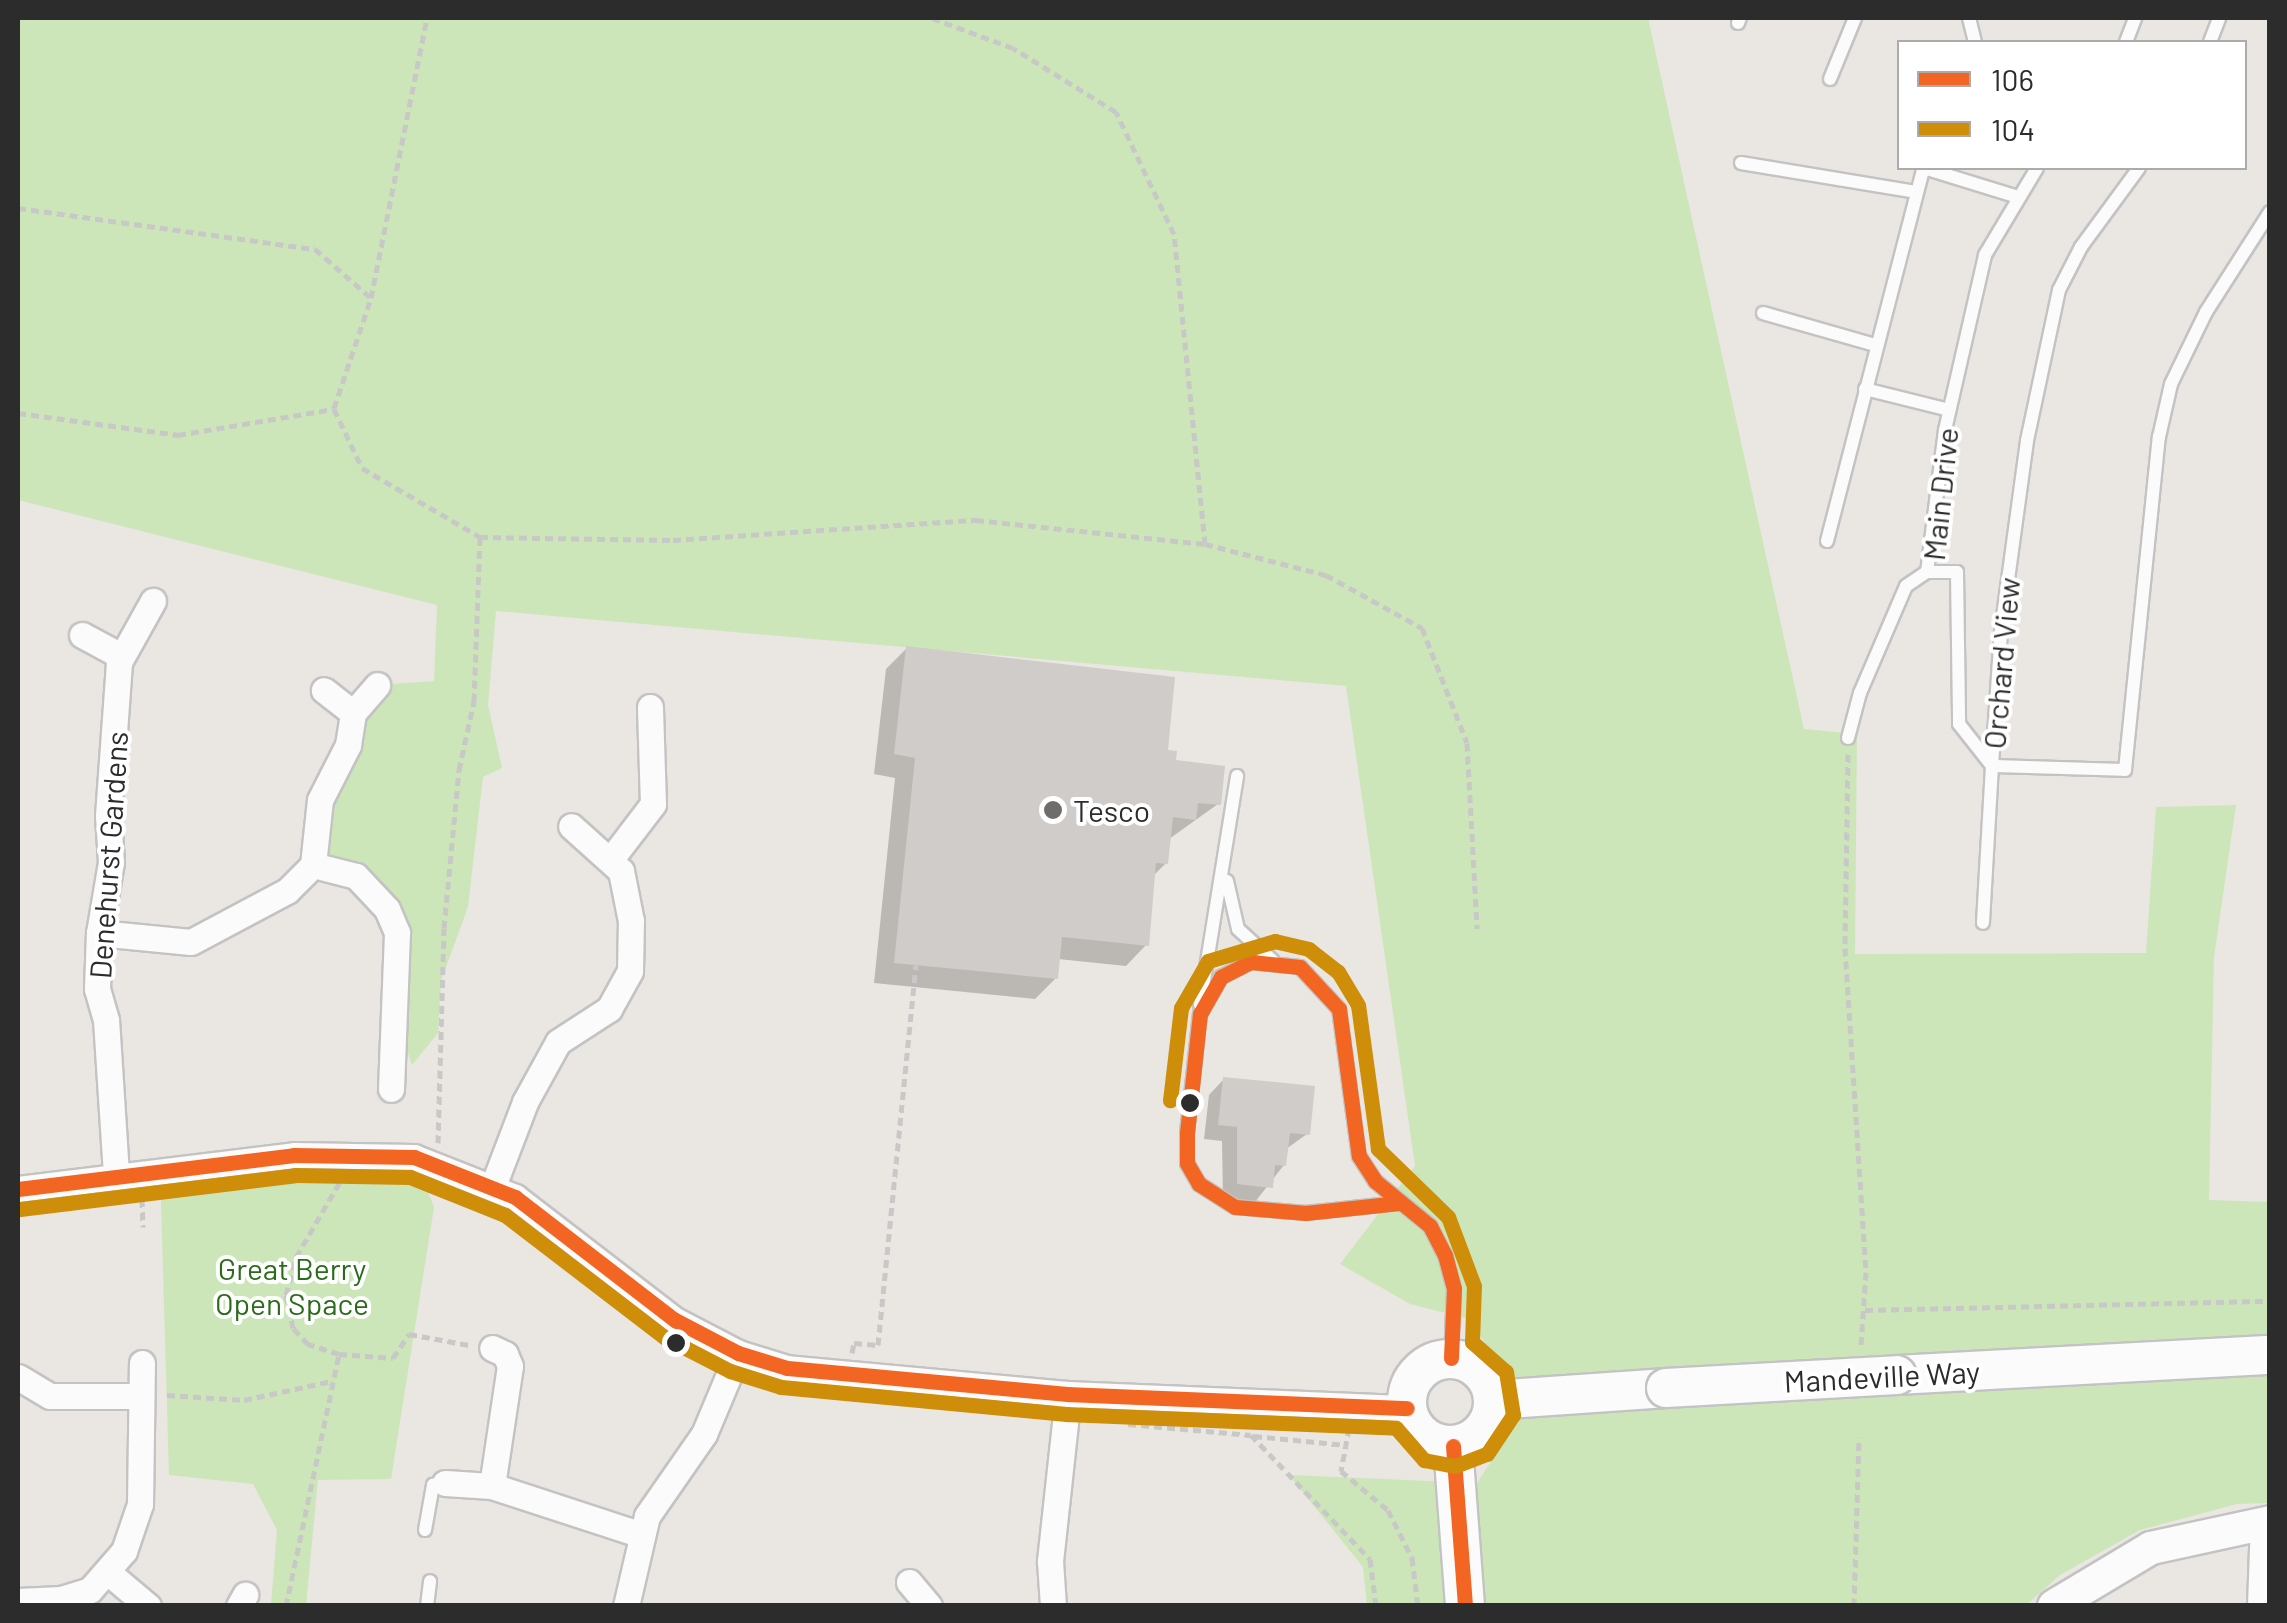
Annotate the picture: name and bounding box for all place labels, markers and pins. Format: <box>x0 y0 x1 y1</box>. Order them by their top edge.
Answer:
place label: Tesco <box>1073 792 1150 828</box>
marker: Tesco <box>1042 799 1064 821</box>
unlabelled marker <box>1180 1093 1200 1113</box>
unlabelled marker <box>666 1333 686 1353</box>

